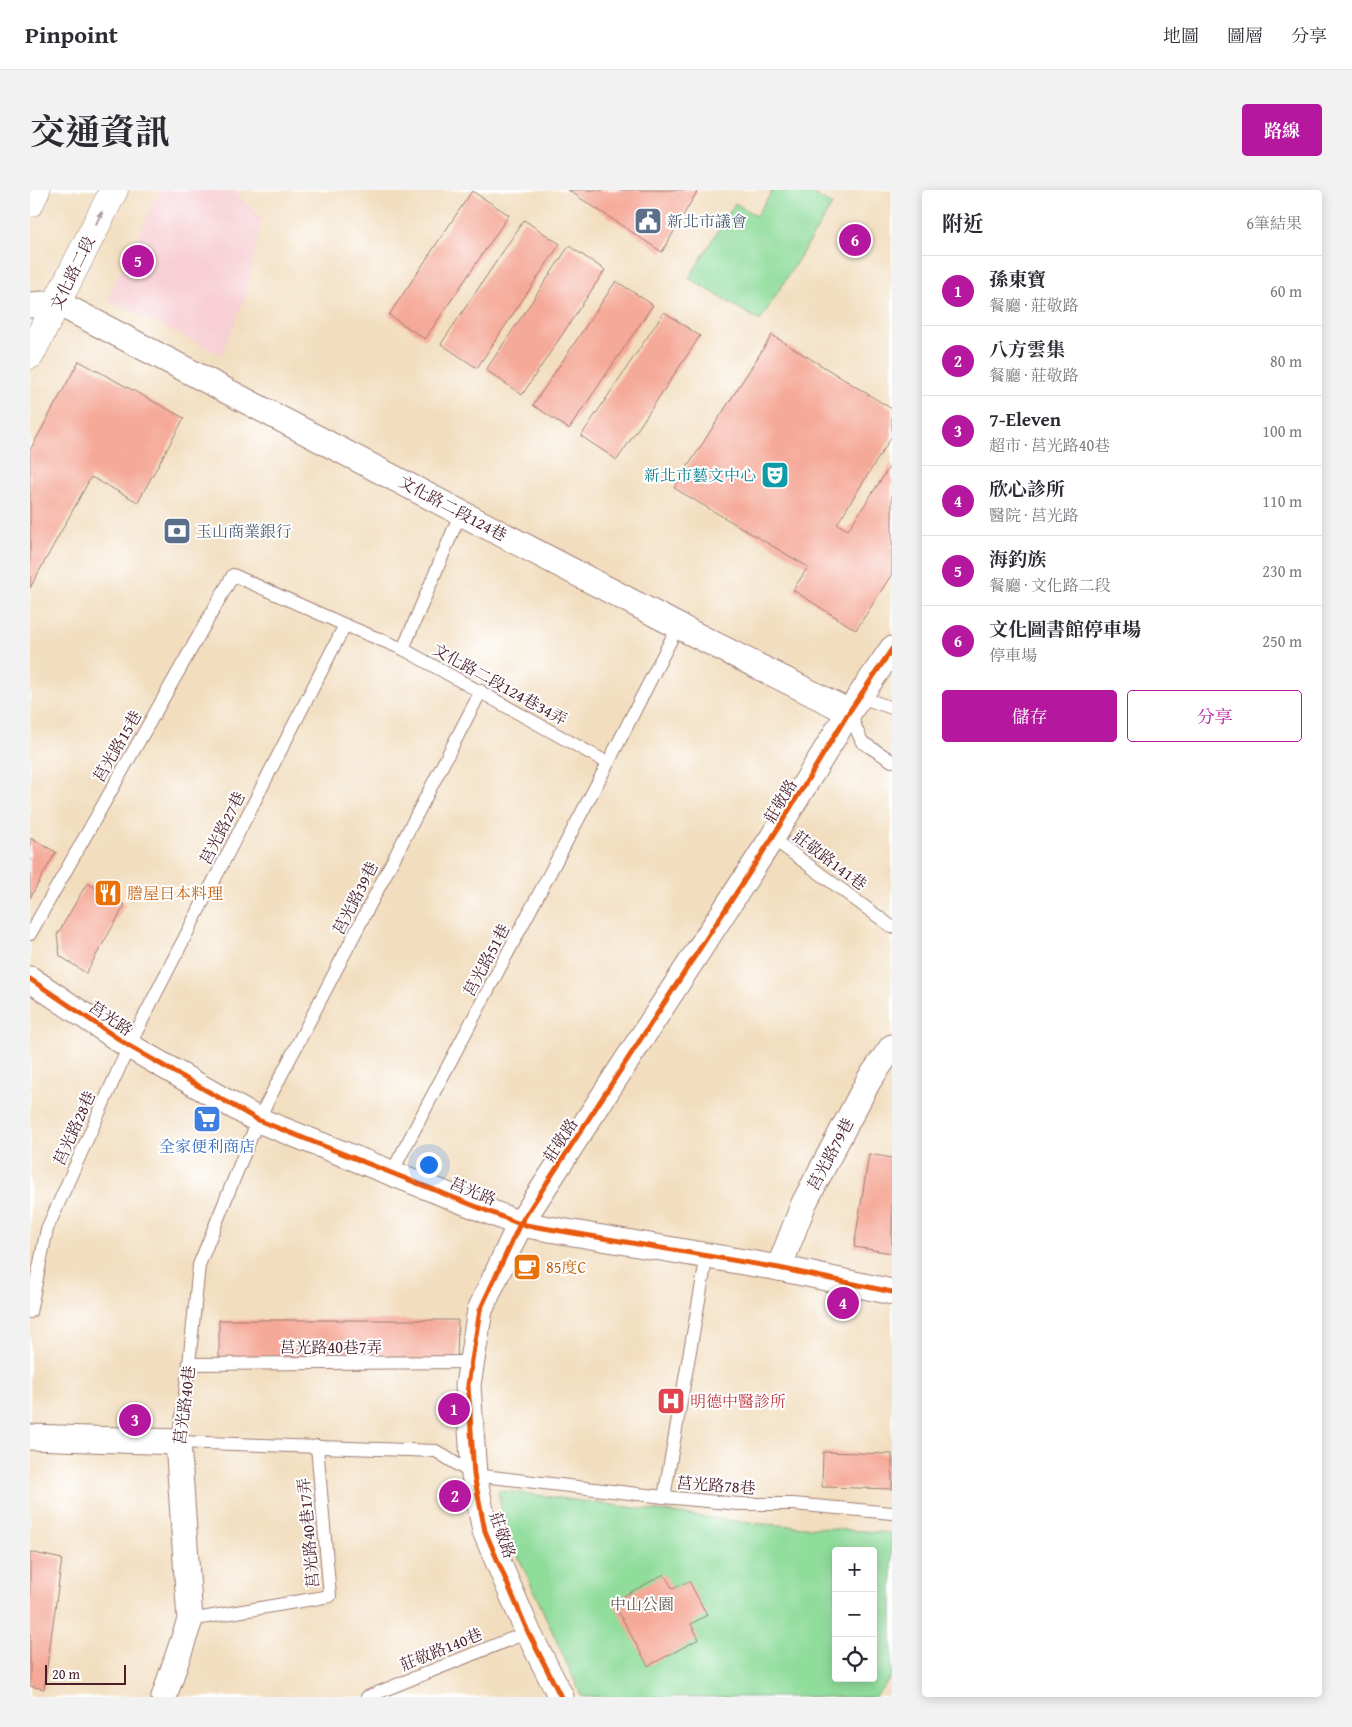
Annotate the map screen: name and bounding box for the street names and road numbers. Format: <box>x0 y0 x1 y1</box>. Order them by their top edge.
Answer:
street label: 文化路二段 <box>44 232 100 314</box>
street label: 文化路二段124巷 <box>395 469 511 547</box>
street label: 文化路二段124巷34弄 <box>428 637 572 731</box>
street label: 莒光路15巷 <box>87 706 147 786</box>
street label: 莊敬路 <box>757 774 803 828</box>
street label: 莒光路27巷 <box>193 787 251 869</box>
street label: 莊敬路141巷 <box>788 824 872 896</box>
street label: 莒光路39巷 <box>326 857 384 939</box>
street label: 莒光路51巷 <box>457 919 515 1001</box>
street label: 莒光路 <box>84 995 138 1041</box>
street label: 莒光路28巷 <box>47 1087 101 1169</box>
street label: 莊敬路 <box>537 1113 583 1167</box>
street label: 莒光路79巷 <box>801 1113 859 1195</box>
street label: 莒光路 <box>446 1171 500 1211</box>
street label: 莒光路40巷7弄 <box>279 1335 383 1359</box>
street label: 莒光路40巷 <box>167 1364 201 1446</box>
street label: 莒光路78巷 <box>676 1470 756 1500</box>
street label: 莒光路40巷17弄 <box>291 1477 325 1589</box>
street label: 莊敬路 <box>484 1508 522 1562</box>
street label: 莊敬路140巷 <box>396 1622 486 1676</box>

